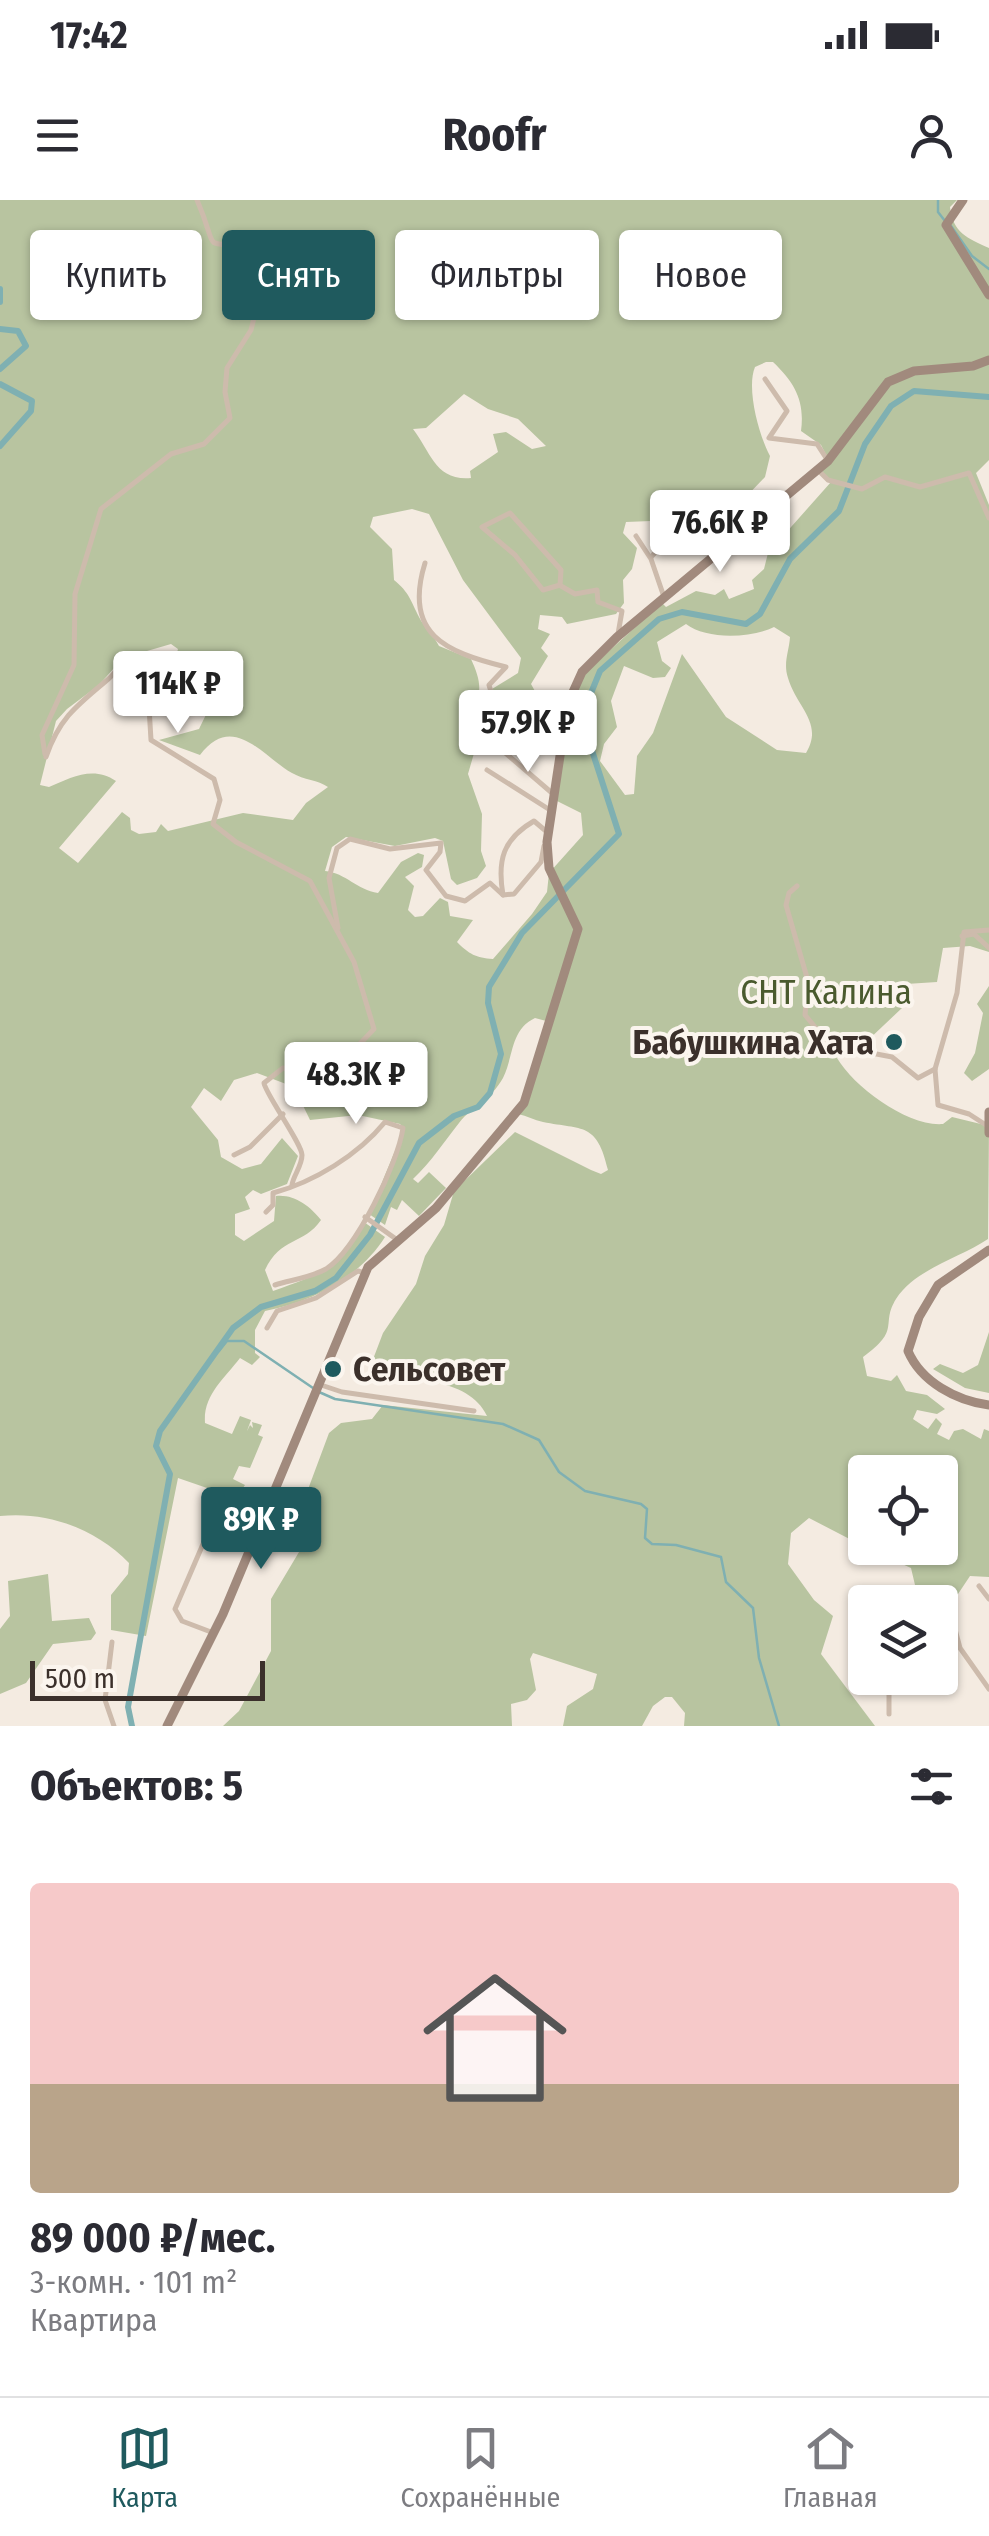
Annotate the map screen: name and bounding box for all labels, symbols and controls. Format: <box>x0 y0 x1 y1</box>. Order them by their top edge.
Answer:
text: 17:42 <box>50 12 127 58</box>
icon: menu <box>30 108 85 163</box>
text: Roofr <box>443 108 546 162</box>
icon: person <box>904 108 959 163</box>
chip: Купить <box>30 230 202 320</box>
chip: Снять <box>222 230 375 320</box>
chip: Фильтры <box>395 230 599 320</box>
chip: Новое <box>619 230 782 320</box>
pin: 76.6K ₽ <box>628 490 812 575</box>
text: 76.6K ₽ <box>672 503 768 541</box>
pin: 114K ₽ <box>97 651 259 736</box>
text: 114K ₽ <box>135 664 221 702</box>
pin: 57.9K ₽ <box>436 690 620 775</box>
text: 57.9K ₽ <box>481 703 575 741</box>
park label: СНТ Калина <box>740 971 912 1013</box>
place label: Бабушкина Хата <box>632 1021 874 1063</box>
marker: Бабушкина Хата <box>883 1031 905 1053</box>
pin: 48.3K ₽ <box>264 1042 448 1127</box>
text: 48.3K ₽ <box>307 1055 405 1093</box>
place label: Сельсовет <box>353 1348 506 1390</box>
marker: Сельсовет <box>322 1358 344 1380</box>
map controls <box>848 1455 958 1695</box>
button: locate <box>848 1455 958 1565</box>
pin: 89K ₽ <box>191 1487 331 1572</box>
text: 89K ₽ <box>223 1500 299 1538</box>
button: layers <box>848 1585 958 1695</box>
scale bar <box>30 1656 265 1700</box>
text: 500 m <box>45 1662 115 1695</box>
icon: filters <box>904 1759 959 1814</box>
text: Объектов: 5 <box>30 1761 243 1811</box>
icon: home <box>405 1948 585 2128</box>
text: 89 000 ₽/мес. <box>30 2213 275 2263</box>
text: 3-комн. · 101 m² <box>30 2263 237 2301</box>
text: Квартира <box>30 2301 157 2339</box>
tab: Карта <box>111 2421 178 2514</box>
tab: Сохранённые <box>401 2421 560 2514</box>
tab: Главная <box>783 2421 878 2514</box>

